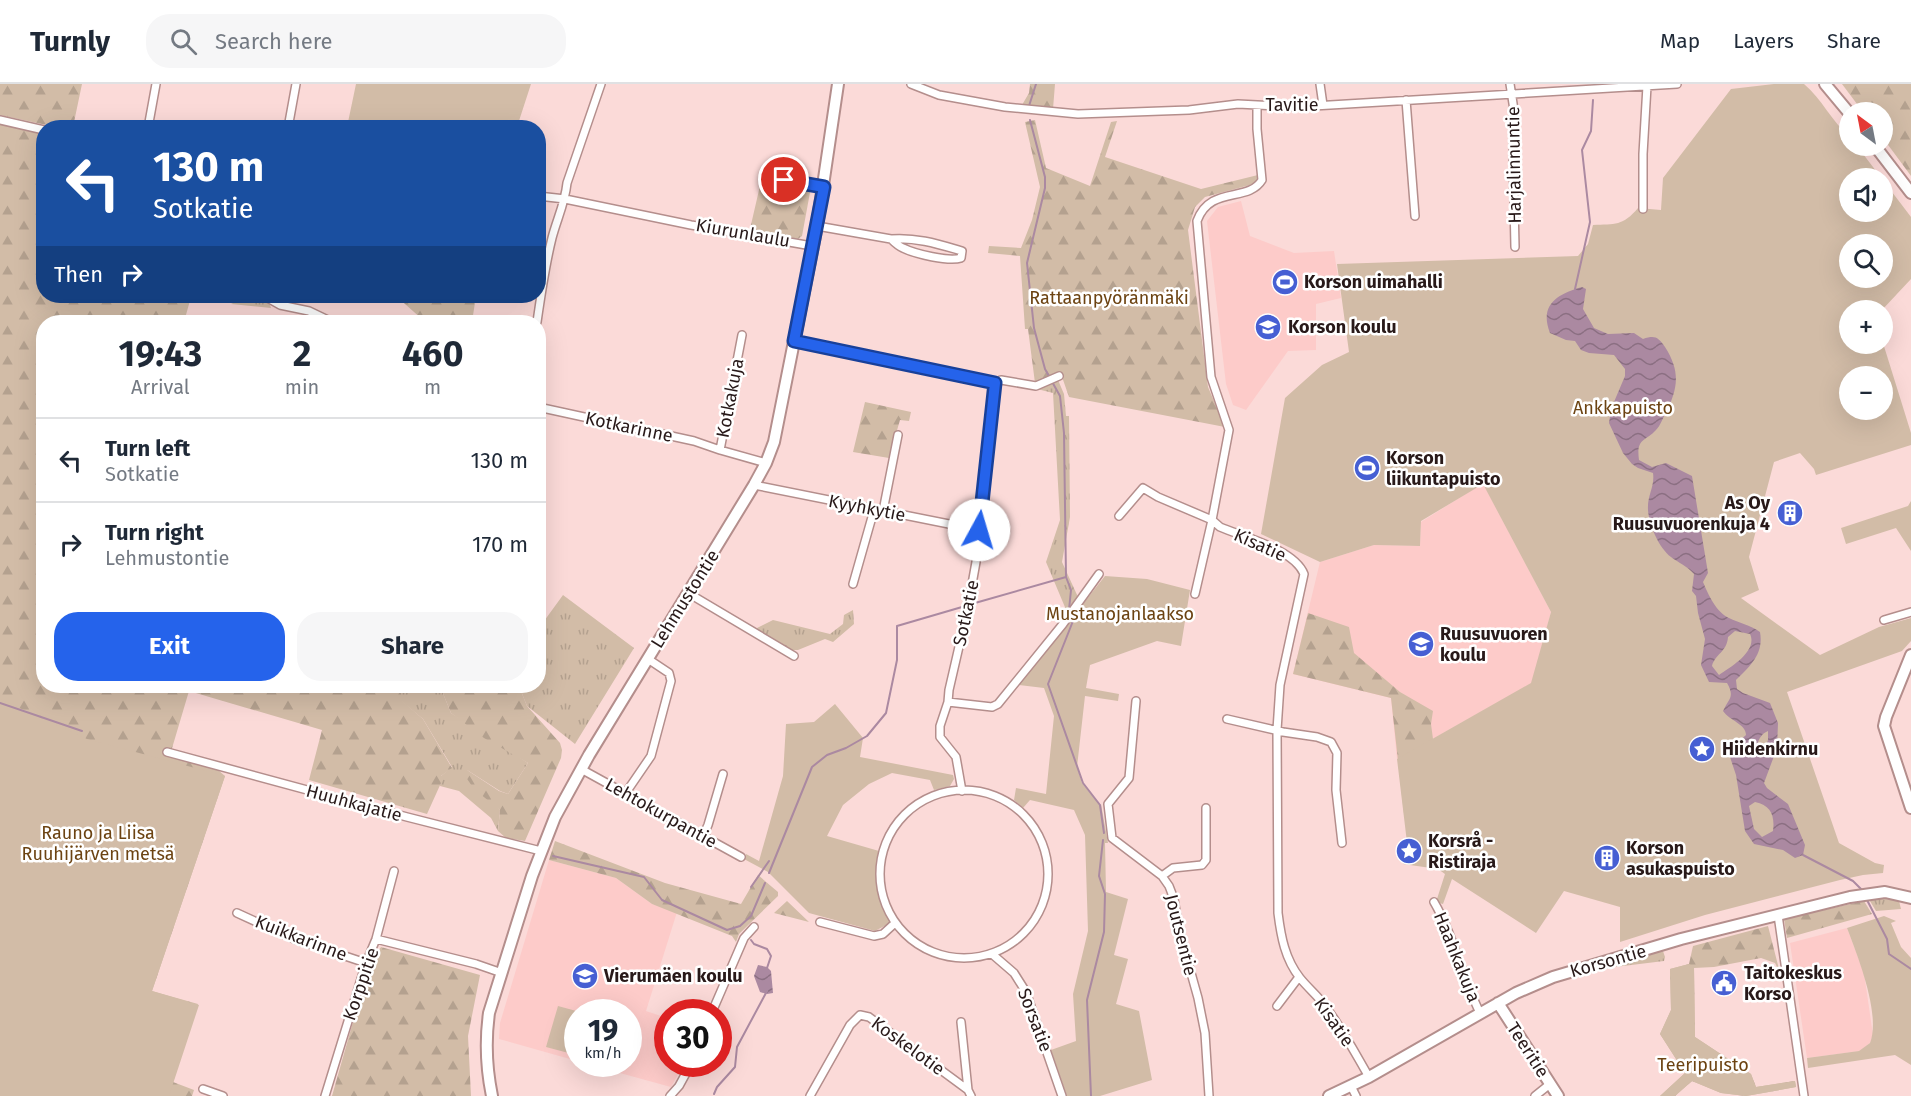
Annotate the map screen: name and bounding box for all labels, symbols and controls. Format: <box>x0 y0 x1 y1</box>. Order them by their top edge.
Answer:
search box <box>146 14 566 68</box>
text: Turnly <box>30 25 110 58</box>
icon: search <box>167 25 200 58</box>
text: Search here <box>215 28 332 55</box>
text: Map <box>1660 28 1700 54</box>
text: Layers <box>1733 28 1794 54</box>
text: Share <box>1827 28 1881 54</box>
street label: Tavitie <box>1265 94 1319 116</box>
north arrow <box>1839 102 1893 156</box>
map controls <box>1839 102 1893 420</box>
street label: Harjalinnuntie <box>1502 106 1526 224</box>
text: 130 m <box>153 142 264 192</box>
icon: left <box>54 144 132 222</box>
pin <box>758 154 809 205</box>
icon: arrive <box>767 163 800 196</box>
button: sound <box>1839 168 1893 222</box>
text: Sotkatie <box>153 193 253 225</box>
street label: Kiurunlaulu <box>694 214 792 252</box>
button: search <box>1839 234 1893 288</box>
icon: right <box>115 258 148 291</box>
text: Then <box>54 261 103 288</box>
sports icon: Korson uimahalli <box>1270 267 1300 297</box>
place label: Korson uimahalli <box>1304 271 1443 293</box>
park label: Rattaanpyöränmäki <box>1029 287 1189 309</box>
button: + <box>1839 300 1893 354</box>
school or university icon: Korson koulu <box>1253 312 1283 342</box>
place label: Korson koulu <box>1288 316 1397 338</box>
text: 19:43 <box>118 332 202 376</box>
text: 2 <box>293 332 311 376</box>
text: 460 <box>402 332 463 376</box>
street label: Kotkakuja <box>712 356 748 440</box>
button: − <box>1839 366 1893 420</box>
text: Arrival <box>131 375 190 399</box>
text: min <box>285 375 319 399</box>
text: m <box>424 375 441 399</box>
park label: Ankkapuisto <box>1573 397 1673 419</box>
street label: Kotkarinne <box>583 407 675 447</box>
text: Turn left <box>105 435 190 462</box>
icon: left <box>54 444 87 477</box>
text: 130 m <box>471 447 528 474</box>
place label: Korson liikuntapuisto <box>1386 447 1501 490</box>
sports icon: Korson liikuntapuisto <box>1352 453 1382 483</box>
text: Sotkatie <box>105 462 179 486</box>
street label: Kyyhkytie <box>827 490 907 526</box>
place label: As Oy Ruusuvuorenkuja 4 <box>1613 492 1771 535</box>
position arrow <box>947 498 1011 562</box>
building icon: As Oy Ruusuvuorenkuja 4 <box>1775 498 1805 528</box>
text: Turn right <box>105 519 204 546</box>
street label: Kisatie <box>1230 524 1290 566</box>
icon: right <box>54 528 87 561</box>
text: 170 m <box>472 531 528 558</box>
text: Lehmustontie <box>105 546 229 570</box>
street label: Lehmustontie <box>646 546 724 652</box>
street label: Sotkatie <box>948 578 984 648</box>
park label: Mustanojanlaakso <box>1046 603 1194 625</box>
button: Exit <box>54 612 285 681</box>
button: Share <box>297 612 528 681</box>
place label: Ruusuvuoren koulu <box>1440 623 1548 666</box>
school or university icon: Ruusuvuoren koulu <box>1406 629 1436 659</box>
place icon: Hiidenkirnu <box>1687 734 1717 764</box>
place label: Hiidenkirnu <box>1722 738 1818 760</box>
street label: Lehtokurpantie <box>601 773 721 853</box>
street label: Huuhkajatie <box>304 780 404 826</box>
park label: Rauno ja Liisa Ruuhijärven metsä <box>22 822 174 865</box>
place label: Korsrå - Ristiraja <box>1428 830 1496 873</box>
place icon: Korsrå - Ristiraja <box>1394 836 1424 866</box>
place label: Korson asukaspuisto <box>1626 837 1735 880</box>
building icon: Korson asukaspuisto <box>1592 843 1622 873</box>
street label: Joutsentie <box>1160 892 1202 978</box>
street label: Haahkakuja <box>1429 909 1485 1005</box>
street label: Kuikkarinne <box>252 910 350 966</box>
street label: Korsontie <box>1567 940 1649 982</box>
street label: Korppitie <box>338 945 384 1023</box>
school or university icon: Vierumäen koulu <box>570 961 600 991</box>
place label: Taitokeskus Korso <box>1744 962 1842 1005</box>
place label: Vierumäen koulu <box>603 965 743 987</box>
public building icon: Taitokeskus Korso <box>1709 968 1739 998</box>
street label: Sorsatie <box>1013 985 1057 1055</box>
street label: Kisatie <box>1309 993 1359 1051</box>
speed limit sign: 30 <box>654 999 732 1077</box>
street label: Koskelotie <box>867 1012 949 1080</box>
text: 19 <box>588 1013 618 1049</box>
street label: Teeritie <box>1502 1018 1554 1082</box>
text: km/h <box>584 1044 622 1062</box>
park label: Teeripuisto <box>1657 1054 1749 1076</box>

